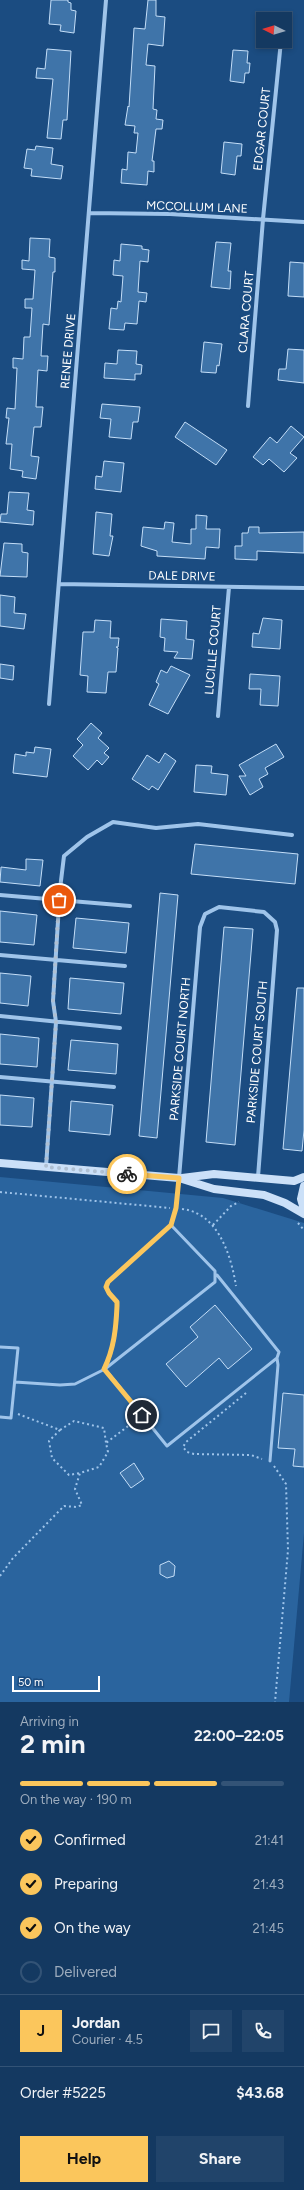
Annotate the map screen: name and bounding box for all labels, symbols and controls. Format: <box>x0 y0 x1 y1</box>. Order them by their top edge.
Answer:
north arrow <box>256 12 292 48</box>
map controls <box>256 12 292 48</box>
street label: EDGAR COURT <box>251 86 273 171</box>
street label: MCCOLLUM LANE <box>146 198 248 216</box>
street label: CLARA COURT <box>235 270 257 354</box>
street label: RENEE DRIVE <box>58 313 78 389</box>
street label: DALE DRIVE <box>148 568 216 584</box>
street label: LUCILLE COURT <box>202 604 224 695</box>
pin <box>42 883 76 917</box>
icon: bag <box>48 889 70 911</box>
street label: PARKSIDE COURT NORTH <box>167 977 193 1121</box>
street label: PARKSIDE COURT SOUTH <box>244 980 270 1124</box>
courier <box>107 1154 147 1194</box>
icon: bike <box>116 1163 138 1185</box>
pin <box>125 1398 159 1432</box>
icon: home <box>131 1404 153 1426</box>
scale bar <box>12 1674 100 1693</box>
text: 50 m <box>18 1676 43 1689</box>
text: Arriving in <box>20 1714 79 1729</box>
text: 22:00–22:05 <box>194 1727 284 1745</box>
text: 2 min <box>20 1728 86 1760</box>
text: On the way · 190 m <box>20 1792 132 1807</box>
icon: check <box>20 1829 42 1851</box>
text: Confirmed <box>54 1831 126 1849</box>
text: 21:41 <box>255 1833 284 1848</box>
icon: check <box>20 1873 42 1895</box>
text: Preparing <box>54 1875 118 1893</box>
text: 21:43 <box>253 1877 284 1892</box>
icon: check <box>20 1917 42 1939</box>
text: On the way <box>54 1919 131 1937</box>
text: 21:45 <box>253 1921 284 1936</box>
text: Delivered <box>54 1963 117 1981</box>
button: chat <box>190 2010 232 2052</box>
button: phone <box>242 2010 284 2052</box>
text: Jordan <box>72 2014 120 2032</box>
text: J <box>37 2022 45 2040</box>
text: Courier · 4.5 <box>72 2032 143 2047</box>
text: Order #5225 <box>20 2084 106 2102</box>
text: $43.68 <box>236 2084 284 2102</box>
button: Help <box>20 2136 148 2182</box>
button: Share <box>156 2136 284 2182</box>

